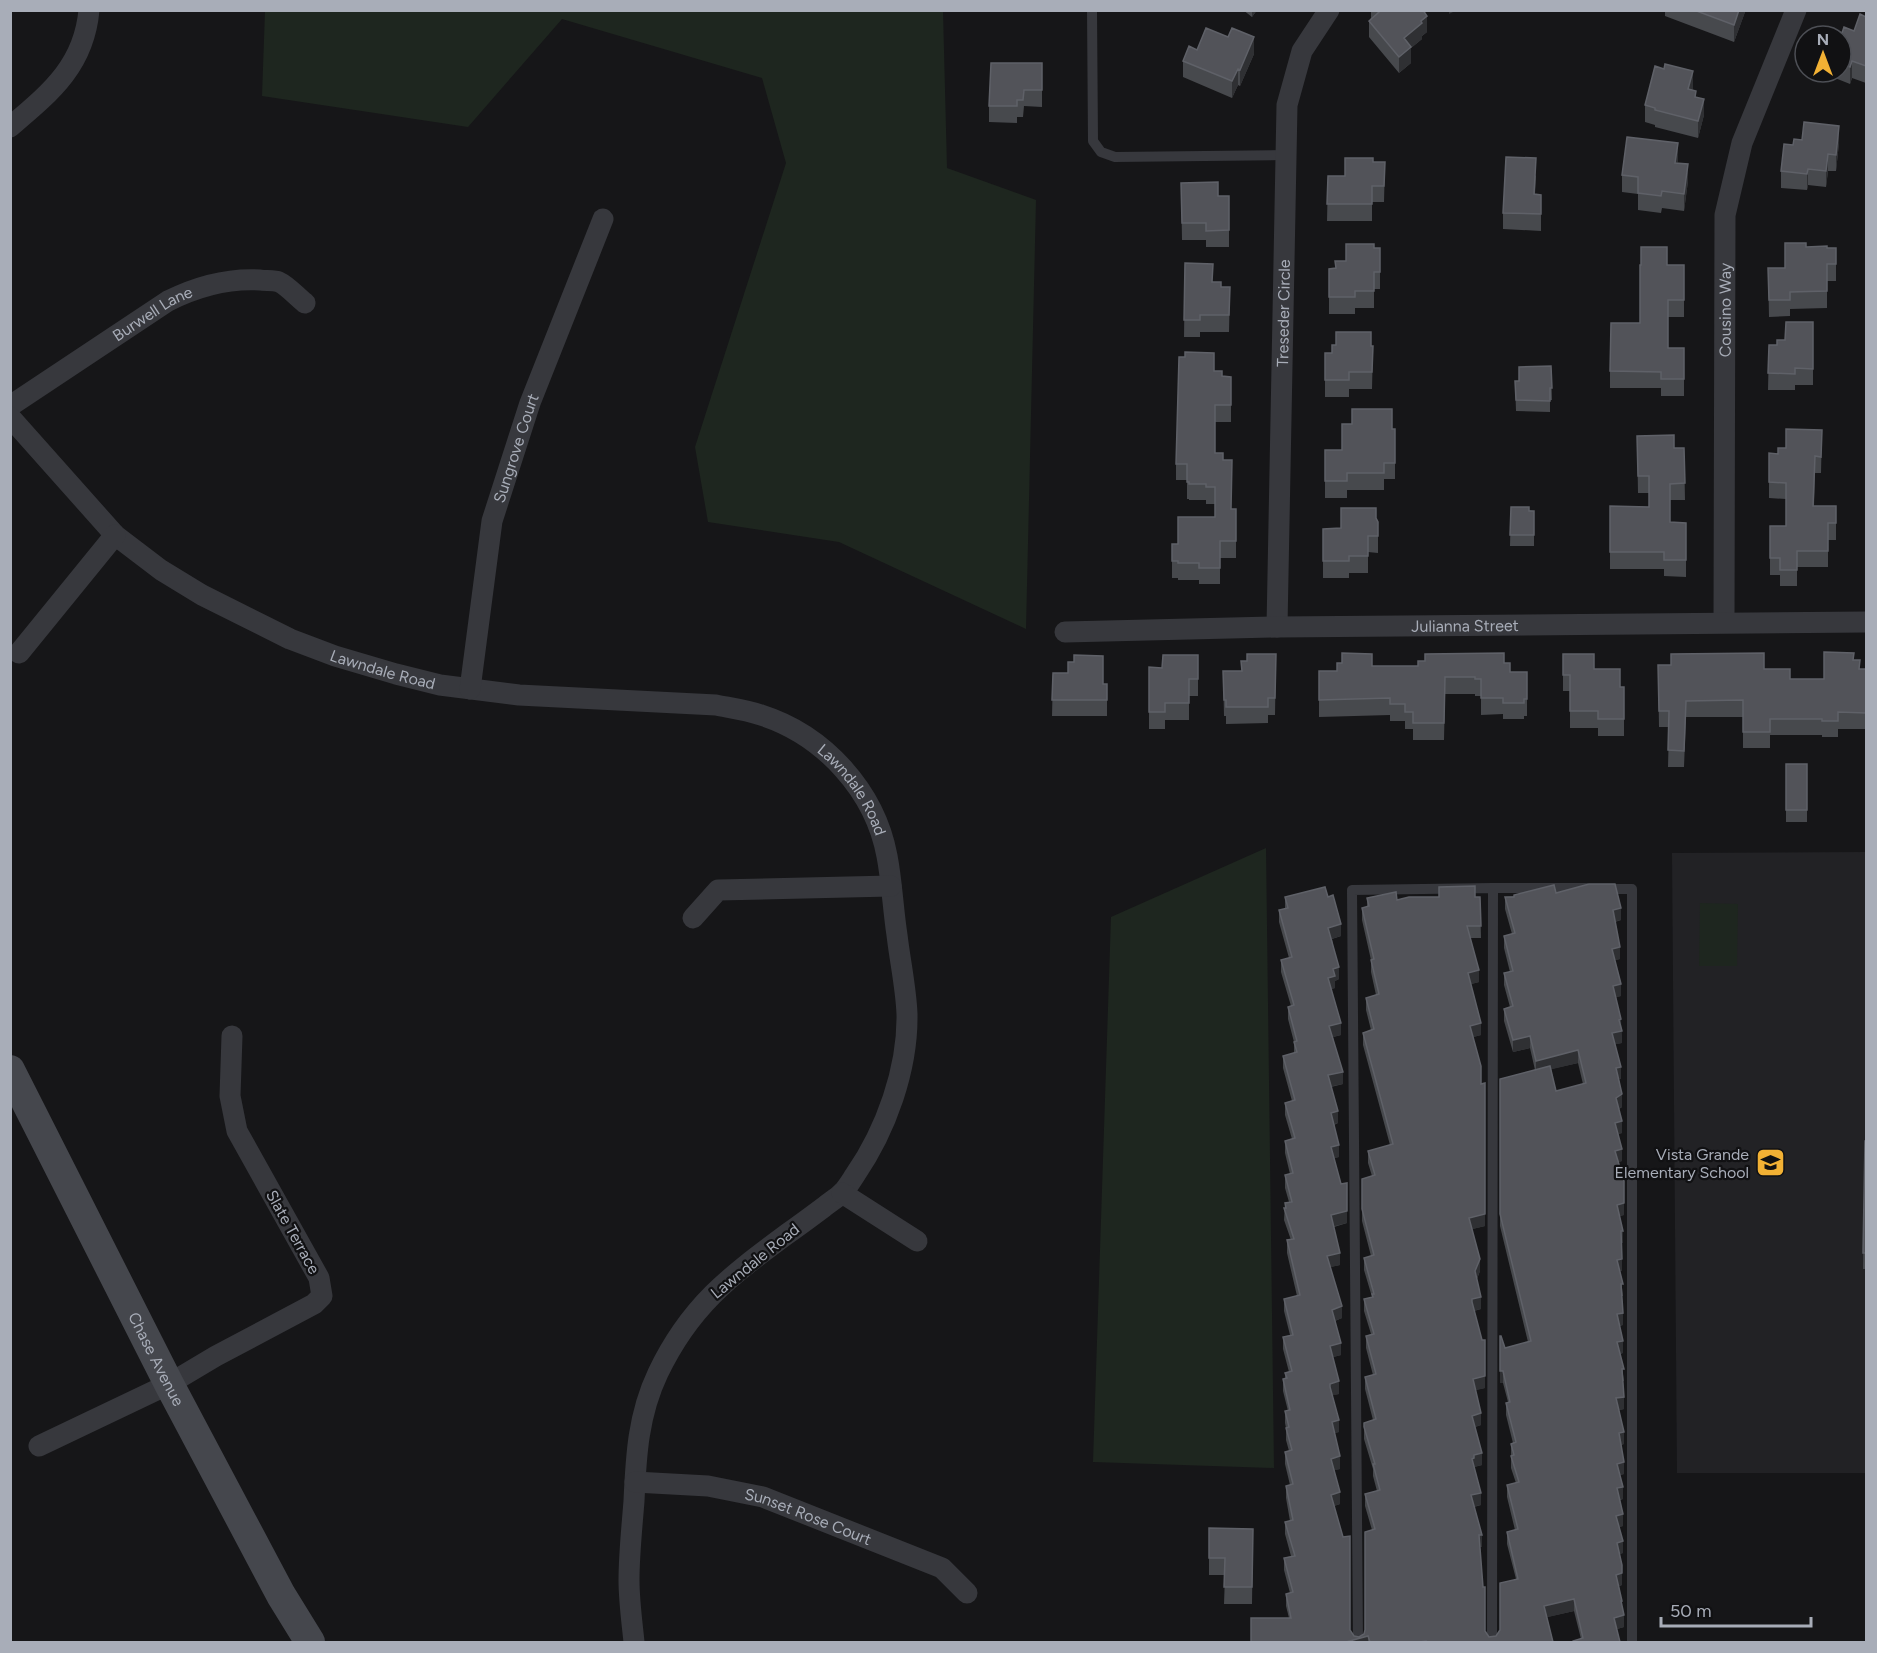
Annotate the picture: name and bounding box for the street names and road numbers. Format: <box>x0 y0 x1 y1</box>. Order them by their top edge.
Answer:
street label: Treseder Circle <box>1272 259 1294 367</box>
street label: Cousino Way <box>1715 262 1734 357</box>
street label: Burwell Lane <box>109 282 195 345</box>
street label: Sungrove Court <box>489 391 542 505</box>
street label: Julianna Street <box>1411 615 1519 635</box>
street label: Lawndale Road <box>327 646 437 693</box>
street label: Lawndale Road <box>814 740 891 838</box>
street label: Slate Terrace <box>262 1187 324 1278</box>
street label: Lawndale Road <box>707 1220 803 1302</box>
street label: Chase Avenue <box>125 1309 189 1409</box>
street label: Sunset Rose Court <box>743 1484 874 1549</box>

